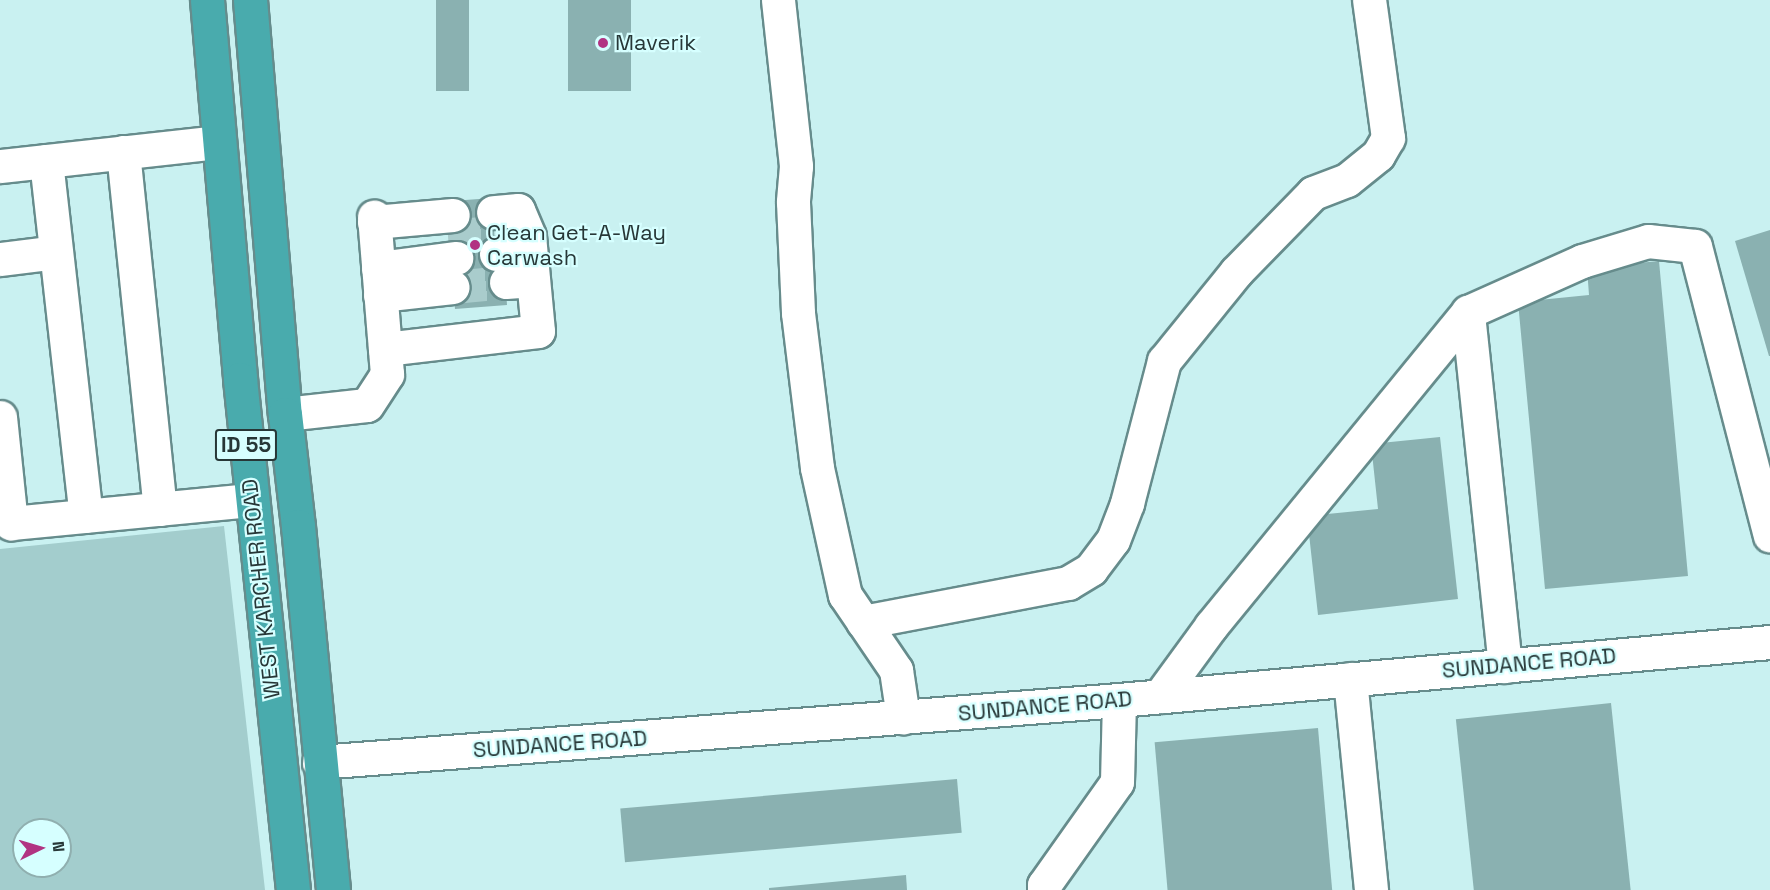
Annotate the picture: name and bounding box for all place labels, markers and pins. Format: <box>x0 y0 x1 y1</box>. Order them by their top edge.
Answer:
place label: Maverik <box>615 30 696 56</box>
marker: Maverik <box>596 36 610 50</box>
place label: Clean Get-A-Way Carwash <box>487 219 666 270</box>
marker: Clean Get-A-Way Carwash <box>468 238 482 252</box>

